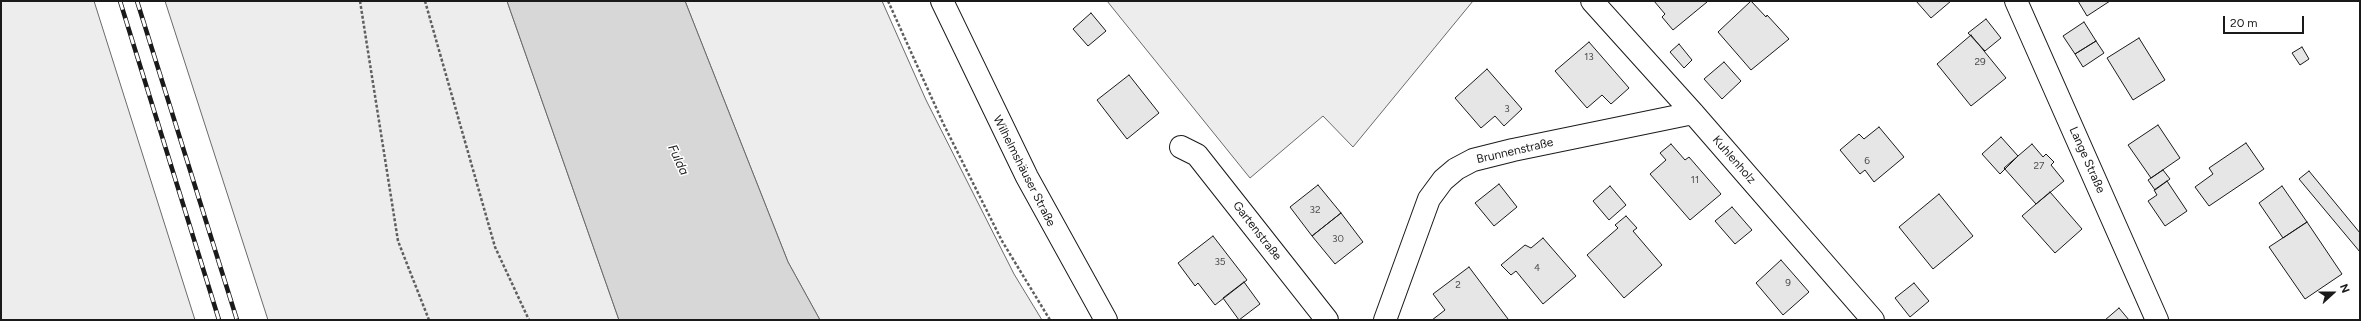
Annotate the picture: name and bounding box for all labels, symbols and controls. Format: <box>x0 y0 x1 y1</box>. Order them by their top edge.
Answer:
scale bar <box>2225 8 2306 34</box>
text: 20 m <box>2230 16 2258 30</box>
house number: 13 <box>1584 51 1594 63</box>
house number: 29 <box>1974 56 1986 68</box>
house number: 3 <box>1504 103 1510 115</box>
street label: Wilhelmshäuser Straße <box>990 113 1058 229</box>
street label: Lange Straße <box>2066 125 2108 195</box>
street label: Kuhlenholz <box>1709 133 1759 187</box>
street label: Brunnenstraße <box>1475 135 1555 167</box>
water label: Fulda <box>664 142 692 178</box>
house number: 6 <box>1864 155 1870 167</box>
house number: 27 <box>2034 160 2044 172</box>
house number: 11 <box>1691 174 1699 186</box>
street label: Gartenstraße <box>1230 199 1284 263</box>
house number: 32 <box>1309 204 1321 216</box>
house number: 30 <box>1332 233 1344 245</box>
house number: 35 <box>1214 256 1226 268</box>
house number: 4 <box>1534 262 1540 274</box>
north arrow <box>2313 273 2353 313</box>
house number: 9 <box>1785 277 1791 289</box>
house number: 2 <box>1455 279 1461 291</box>
text: N <box>2337 282 2352 295</box>

